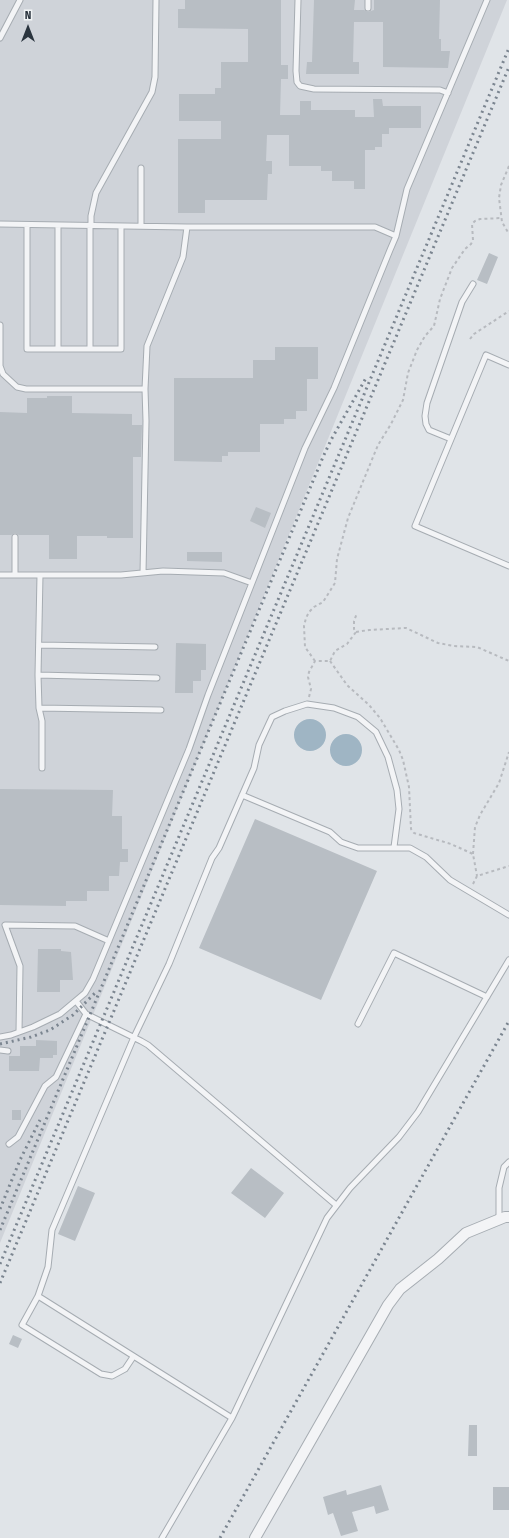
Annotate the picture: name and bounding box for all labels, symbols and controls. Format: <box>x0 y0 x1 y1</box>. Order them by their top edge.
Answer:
north arrow <box>8 8 48 48</box>
text: N <box>25 9 31 22</box>

